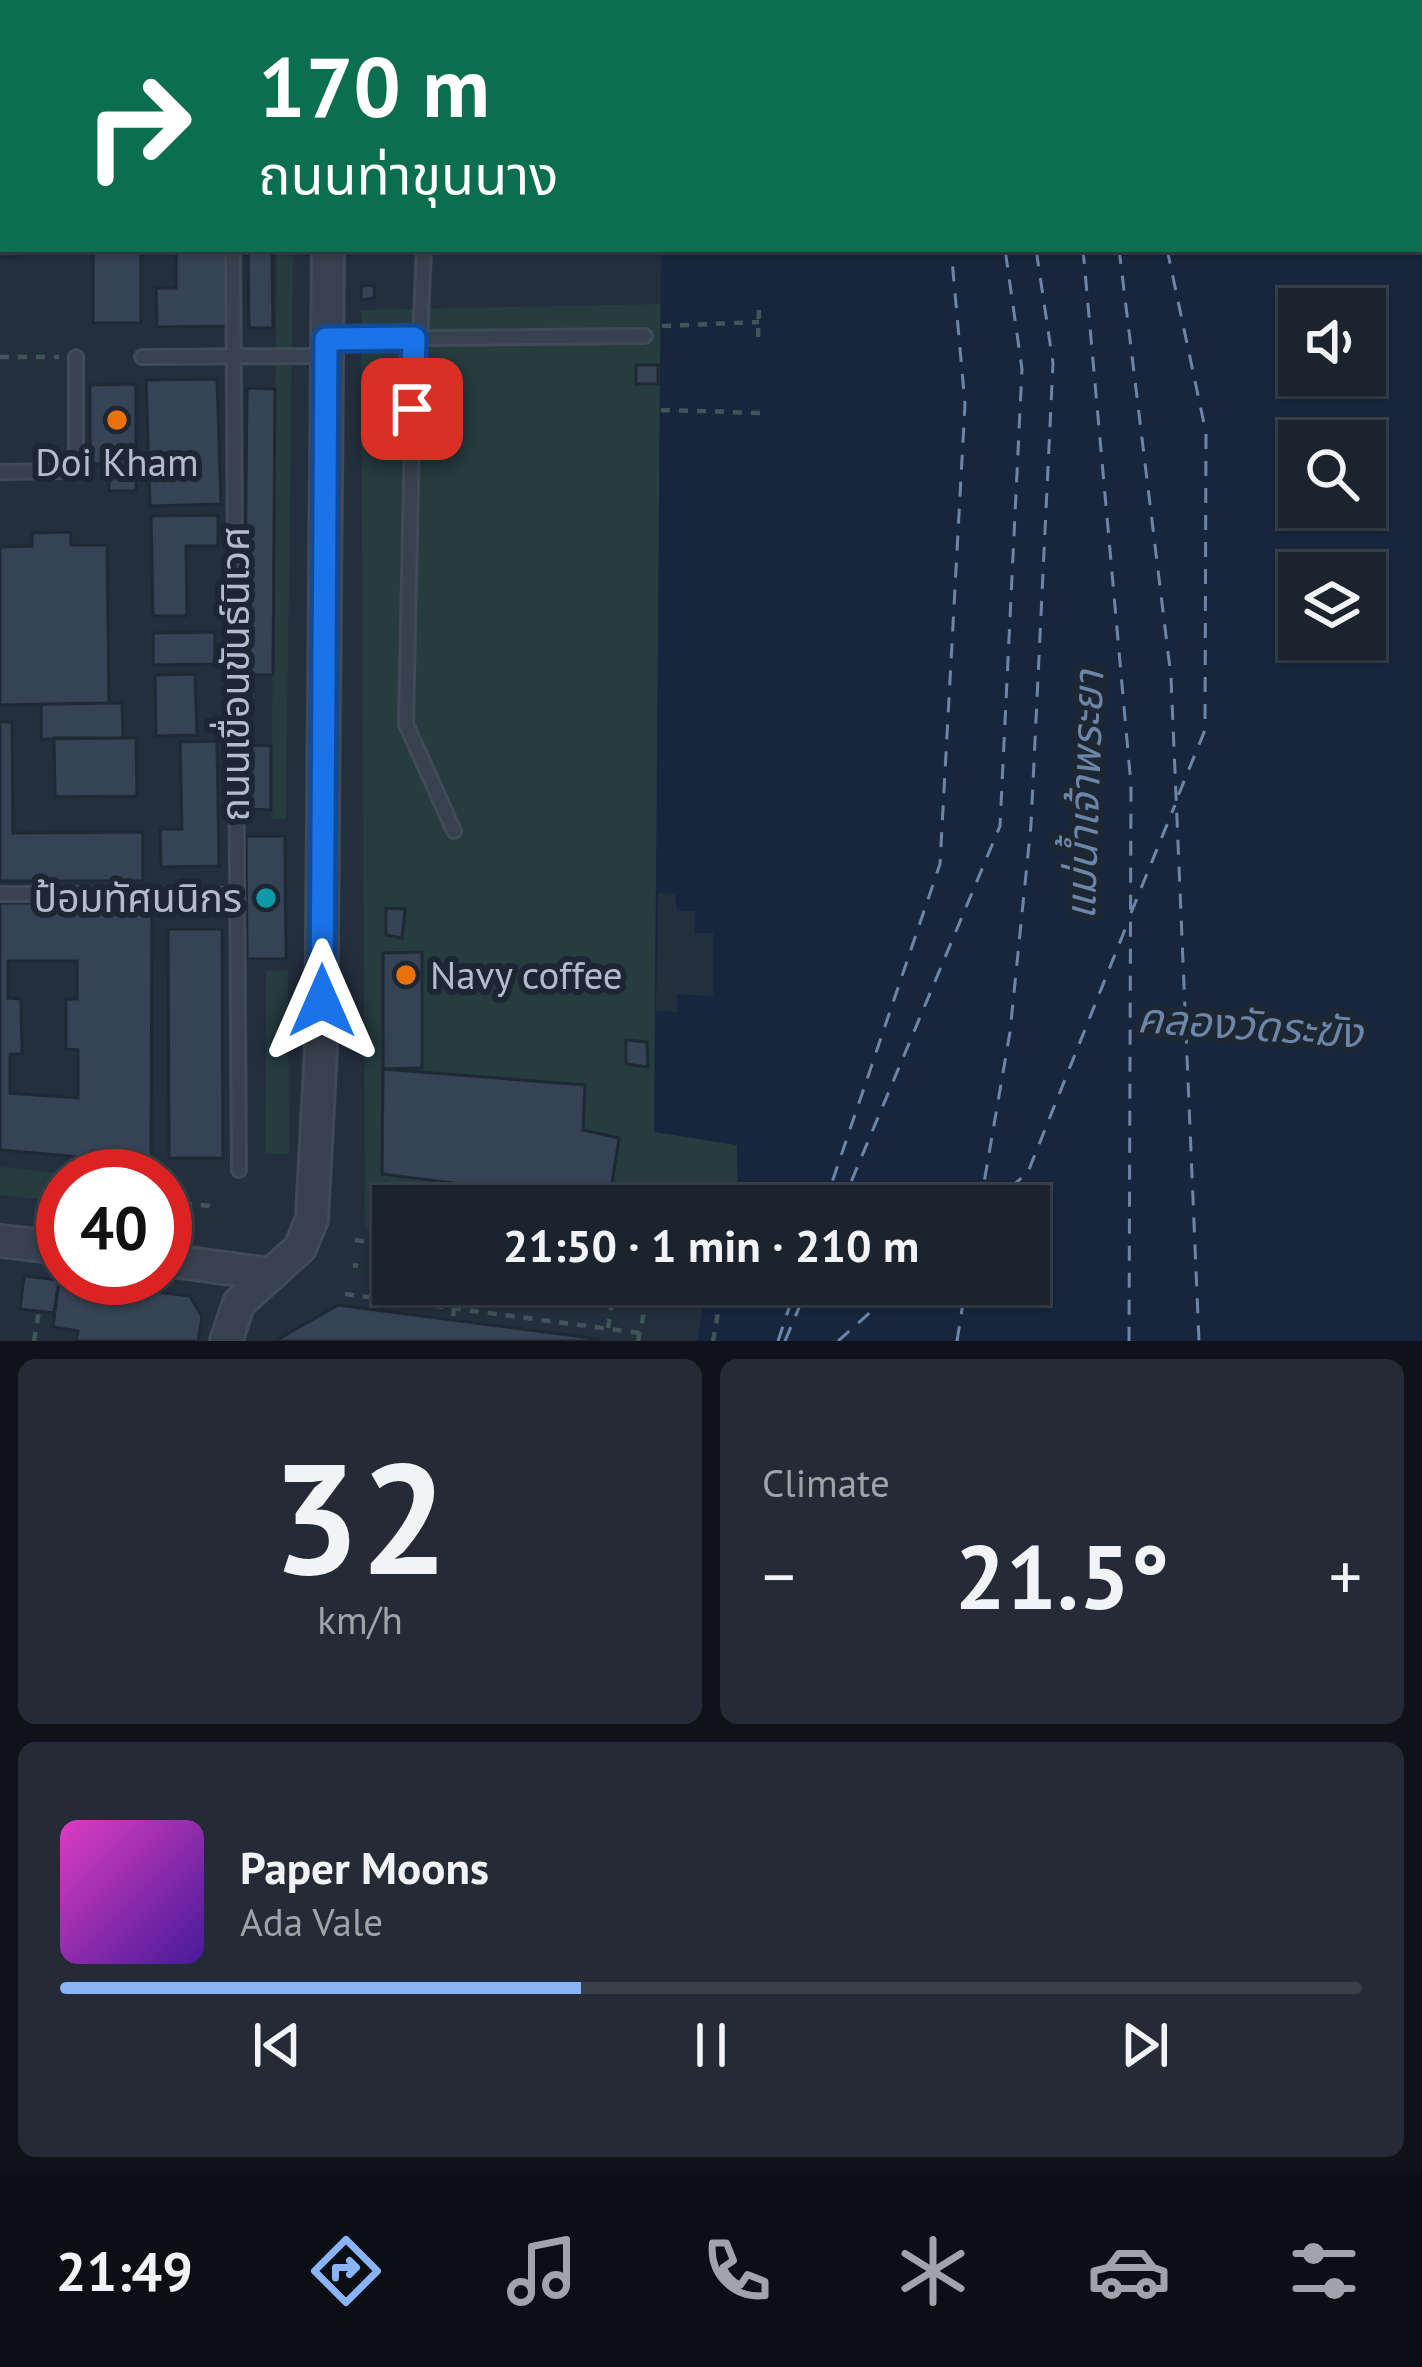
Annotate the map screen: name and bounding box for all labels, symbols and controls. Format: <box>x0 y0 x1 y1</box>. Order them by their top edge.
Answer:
text: 170 m <box>258 31 490 140</box>
icon: right <box>60 48 216 204</box>
text: ถนนท่าขุนนาง <box>258 139 558 209</box>
map controls <box>1278 288 1386 660</box>
button: sound <box>1278 288 1386 396</box>
pin <box>361 358 463 460</box>
icon: arrive <box>379 376 445 442</box>
marker: Doi Kham <box>104 407 130 433</box>
button: search <box>1278 420 1386 528</box>
place label: Doi Kham <box>35 436 199 487</box>
street label: ถนนเขื่อนขันธ์นิเวศ <box>209 526 260 822</box>
button: layers <box>1278 552 1386 660</box>
water label: แม่น้ำเจ้าพระยา <box>1052 668 1115 920</box>
place label: ป้อมทัศนนิกร <box>34 872 242 923</box>
marker: ป้อมทัศนนิกร <box>253 885 279 911</box>
position arrow <box>259 938 385 1064</box>
place label: Navy coffee <box>430 949 623 1000</box>
marker: Navy coffee <box>393 962 419 988</box>
water label: คลองวัดระฆัง <box>1136 989 1367 1060</box>
speed limit sign: 40 <box>36 1149 192 1305</box>
text: 21:50 · 1 min · 210 m <box>503 1216 919 1274</box>
text: 32 <box>272 1415 448 1617</box>
text: Climate <box>762 1457 890 1508</box>
text: 21.5° <box>955 1517 1169 1634</box>
text: − <box>762 1533 795 1618</box>
text: + <box>1329 1533 1362 1618</box>
text: km/h <box>317 1594 403 1645</box>
text: Paper Moons <box>240 1838 489 1896</box>
text: Ada Vale <box>240 1896 383 1947</box>
icon: previous <box>244 2012 310 2078</box>
icon: pause <box>678 2012 744 2078</box>
icon: next <box>1112 2012 1178 2078</box>
icon: directions <box>304 2229 388 2313</box>
icon: music <box>500 2229 584 2313</box>
icon: phone <box>695 2229 779 2313</box>
icon: climate <box>891 2229 975 2313</box>
icon: car <box>1087 2229 1171 2313</box>
icon: filters <box>1282 2229 1366 2313</box>
text: 21:49 <box>56 2236 193 2306</box>

